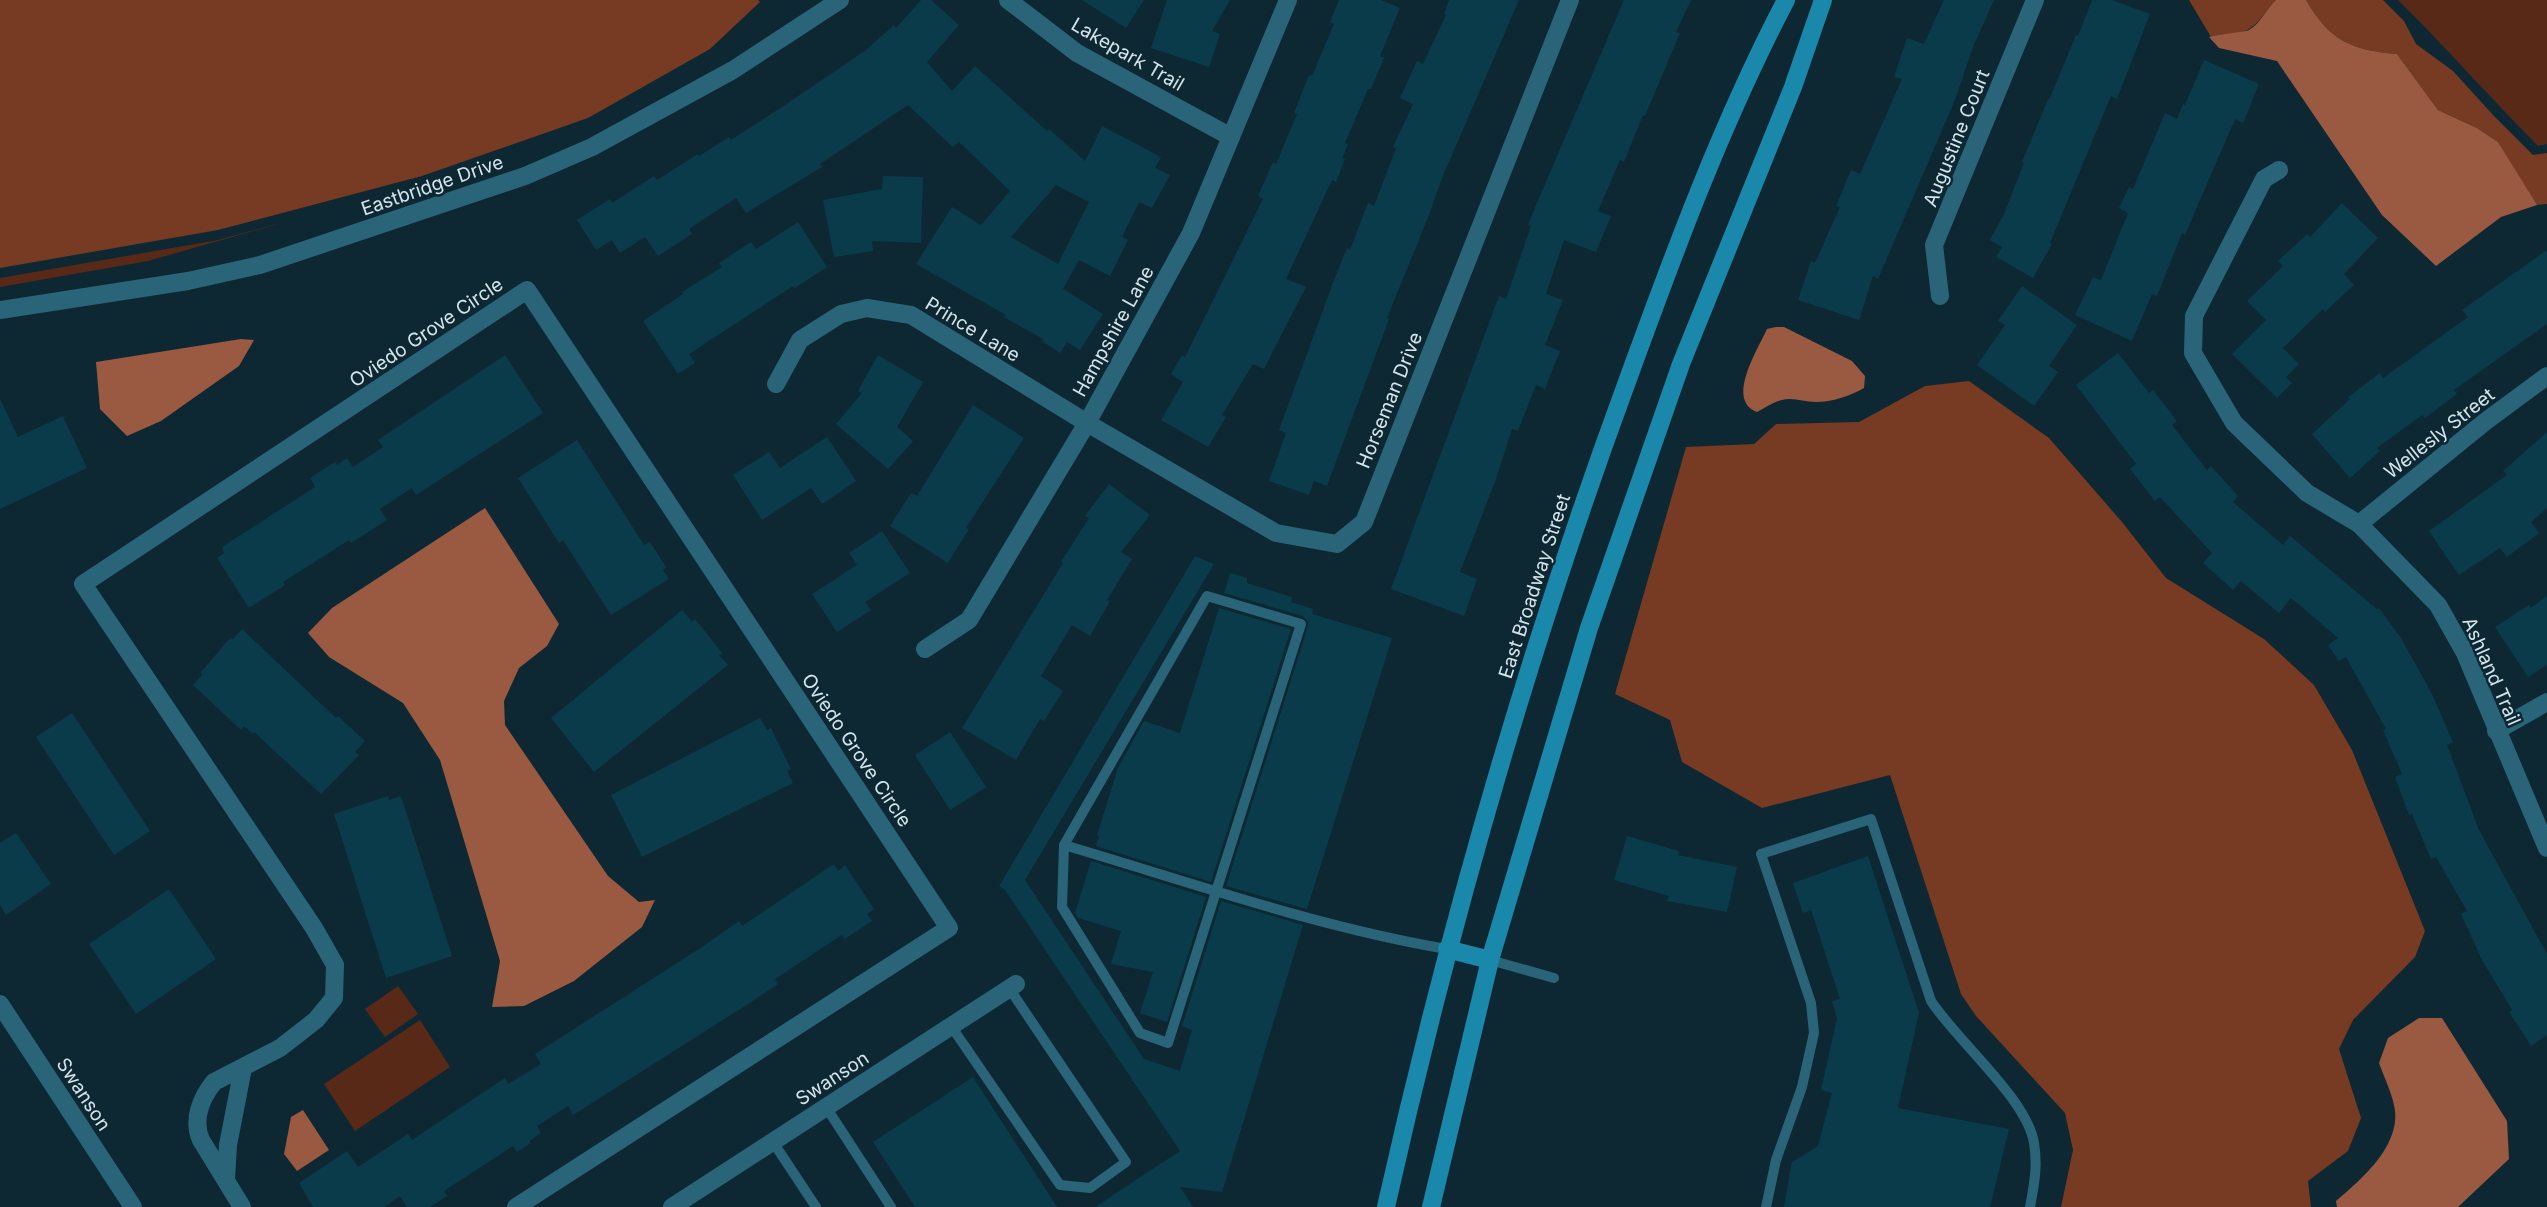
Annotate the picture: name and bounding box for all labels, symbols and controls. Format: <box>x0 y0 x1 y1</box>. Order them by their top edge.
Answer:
street label: Lakepark Trail <box>1067 13 1188 96</box>
street label: Augustine Court <box>1918 66 1994 210</box>
street label: Eastbridge Drive <box>358 150 506 221</box>
street label: Hampshire Lane <box>1068 262 1159 401</box>
street label: Oviedo Grove Circle <box>345 273 507 392</box>
street label: Prince Lane <box>921 292 1024 367</box>
street label: Horseman Drive <box>1352 329 1427 472</box>
street label: Wellesly Street <box>2380 383 2499 484</box>
street label: East Broadway Street <box>1494 491 1575 681</box>
street label: Ashland Trail <box>2457 614 2526 729</box>
street label: Oviedo Grove Circle <box>797 669 916 831</box>
street label: Swanson <box>792 1046 873 1110</box>
street label: Swanson <box>52 1054 116 1135</box>

